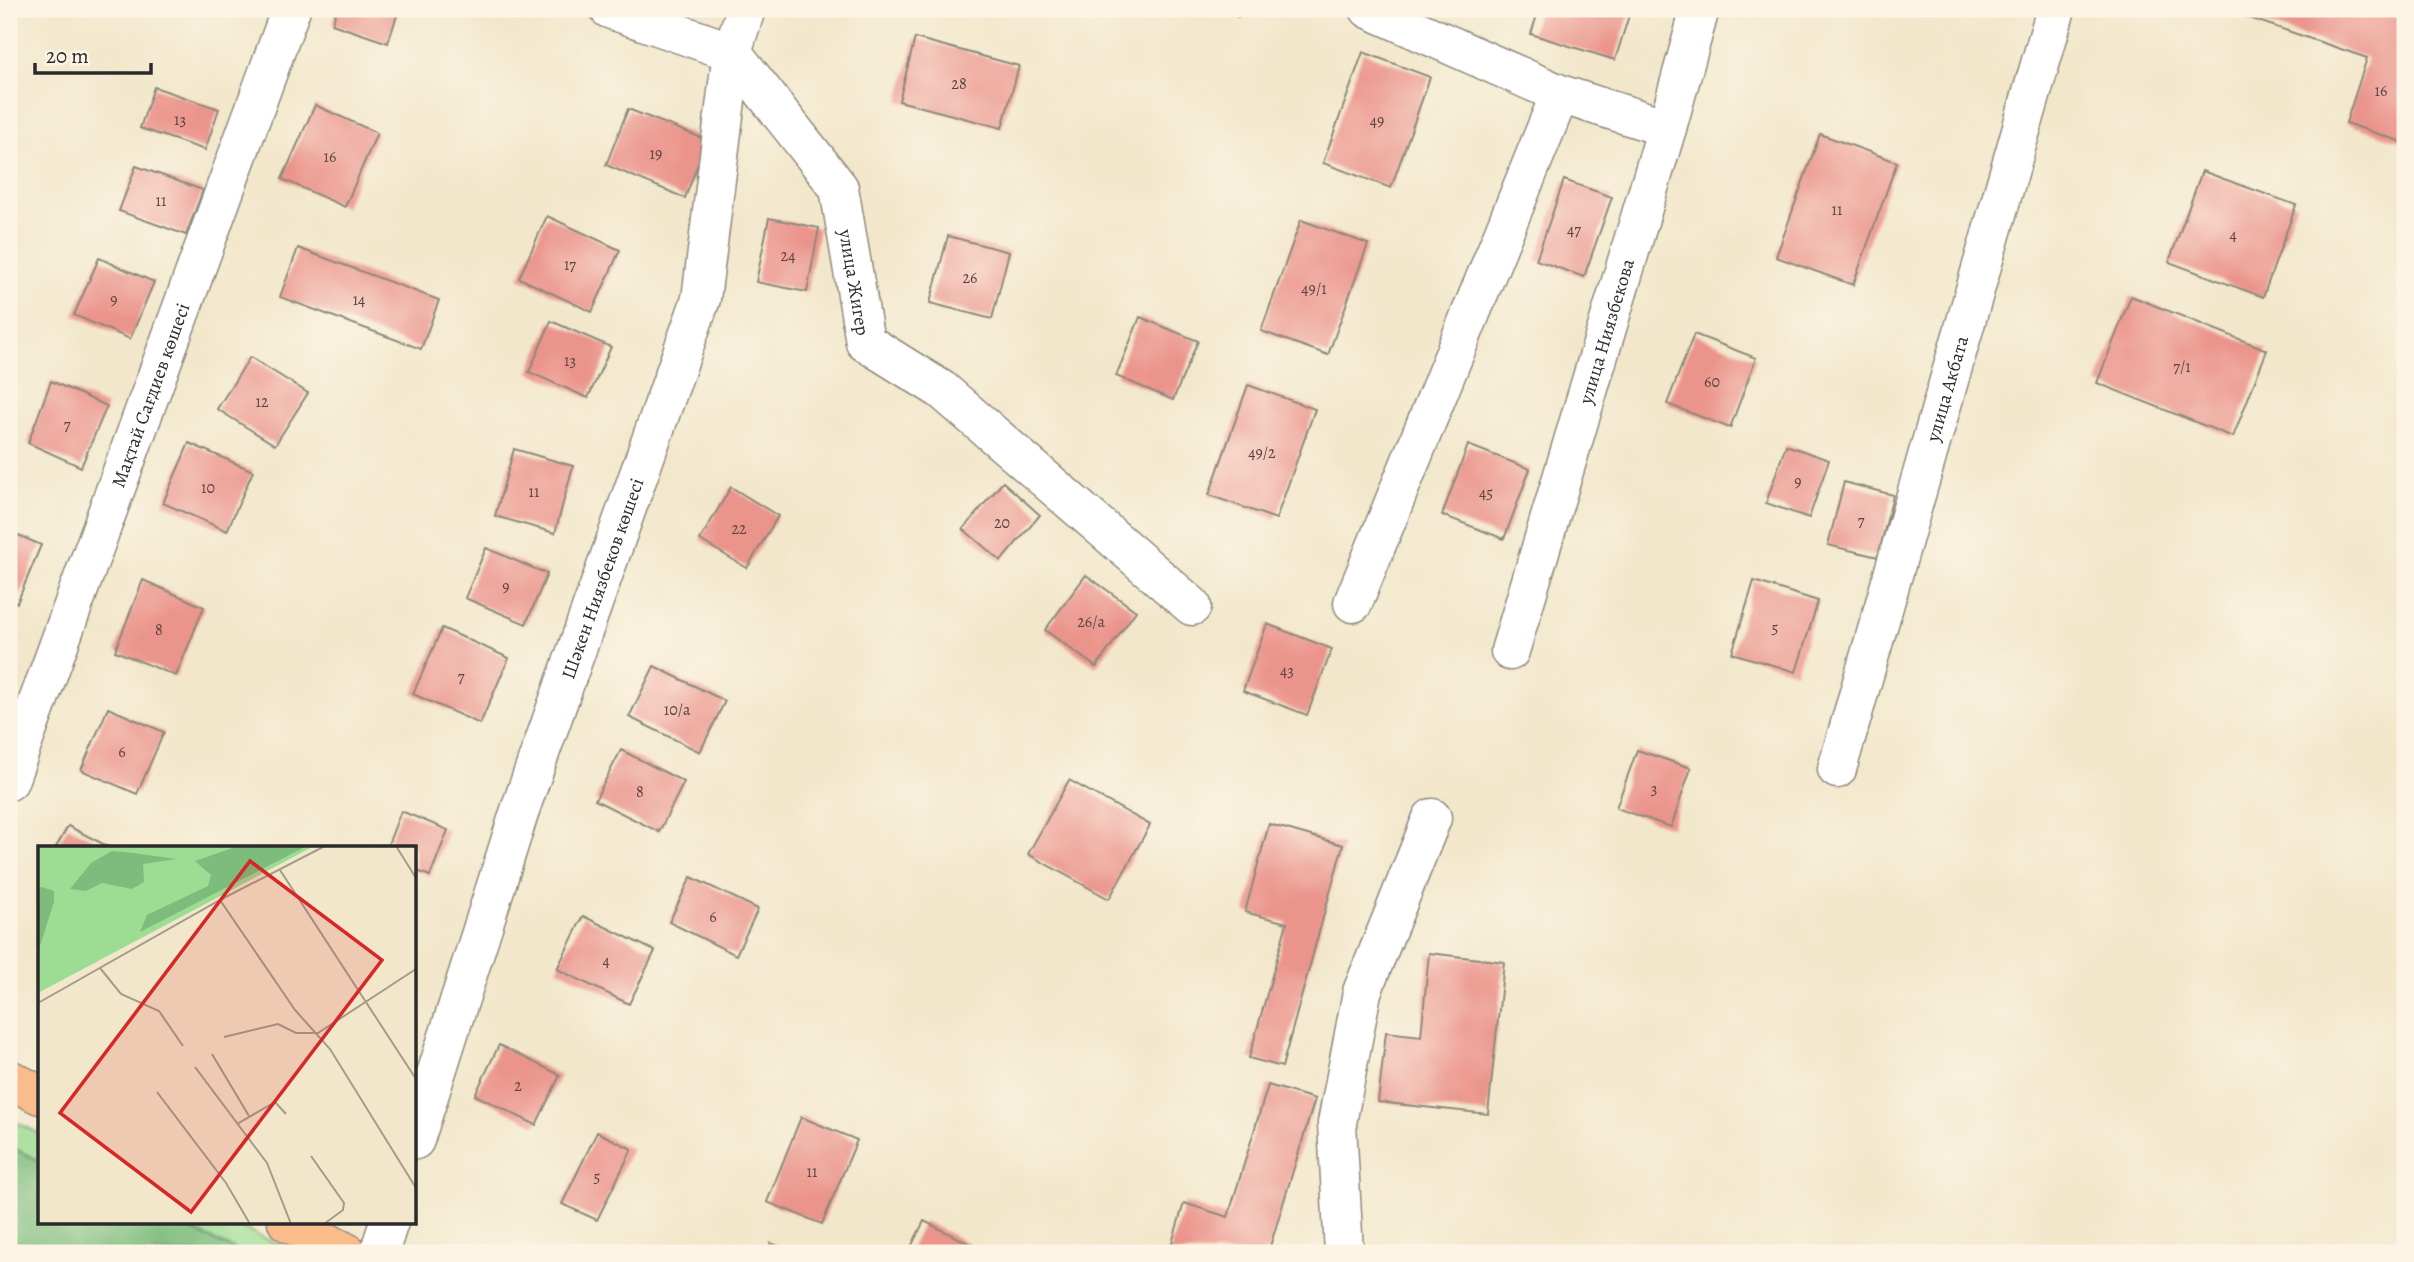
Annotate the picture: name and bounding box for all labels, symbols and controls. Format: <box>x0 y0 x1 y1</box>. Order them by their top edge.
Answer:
scale bar <box>35 32 150 76</box>
text: 20 m <box>46 42 89 70</box>
house number: 28 <box>951 73 967 95</box>
house number: 16 <box>2375 80 2387 102</box>
house number: 13 <box>174 109 186 131</box>
house number: 49 <box>1370 110 1384 132</box>
house number: 19 <box>650 143 662 165</box>
house number: 16 <box>324 146 336 168</box>
house number: 11 <box>156 190 167 212</box>
house number: 11 <box>1832 199 1843 221</box>
house number: 47 <box>1567 219 1581 241</box>
house number: 4 <box>2229 224 2237 246</box>
street label: улица Жигер <box>832 226 876 338</box>
house number: 24 <box>781 245 795 267</box>
house number: 17 <box>564 254 576 276</box>
street label: улица Ниязбекова <box>1573 255 1641 408</box>
house number: 26 <box>963 267 978 289</box>
house number: 49/1 <box>1301 278 1327 300</box>
house number: 9 <box>110 289 118 311</box>
house number: 14 <box>353 289 365 311</box>
street label: Мақтай Сағдиев көшесі <box>105 299 197 491</box>
street label: улица Акбата <box>1920 333 1975 446</box>
house number: 13 <box>564 350 576 372</box>
house number: 7/1 <box>2173 356 2191 378</box>
house number: 60 <box>1704 371 1720 393</box>
house number: 12 <box>255 391 269 413</box>
house number: 7 <box>64 414 71 436</box>
house number: 49/2 <box>1248 442 1276 464</box>
house number: 9 <box>1794 471 1802 493</box>
street label: Шәкен Ниязбеков көшесі <box>555 475 651 683</box>
house number: 10 <box>201 477 215 499</box>
house number: 11 <box>529 481 540 503</box>
house number: 45 <box>1479 482 1493 504</box>
house number: 7 <box>1858 510 1865 532</box>
house number: 20 <box>994 512 1010 534</box>
house number: 22 <box>731 518 747 540</box>
house number: 9 <box>502 576 510 598</box>
house number: 26/а <box>1077 611 1105 633</box>
house number: 5 <box>1772 617 1779 639</box>
house number: 8 <box>155 619 163 641</box>
house number: 43 <box>1280 660 1294 682</box>
house number: 7 <box>458 666 465 688</box>
house number: 10/а <box>664 699 691 721</box>
house number: 6 <box>118 741 126 763</box>
house number: 3 <box>1651 778 1657 800</box>
house number: 8 <box>636 781 644 803</box>
inset map <box>38 846 416 1224</box>
house number: 6 <box>709 906 717 928</box>
house number: 4 <box>602 950 610 972</box>
house number: 2 <box>514 1075 522 1097</box>
house number: 11 <box>807 1161 818 1183</box>
house number: 5 <box>594 1166 601 1188</box>

